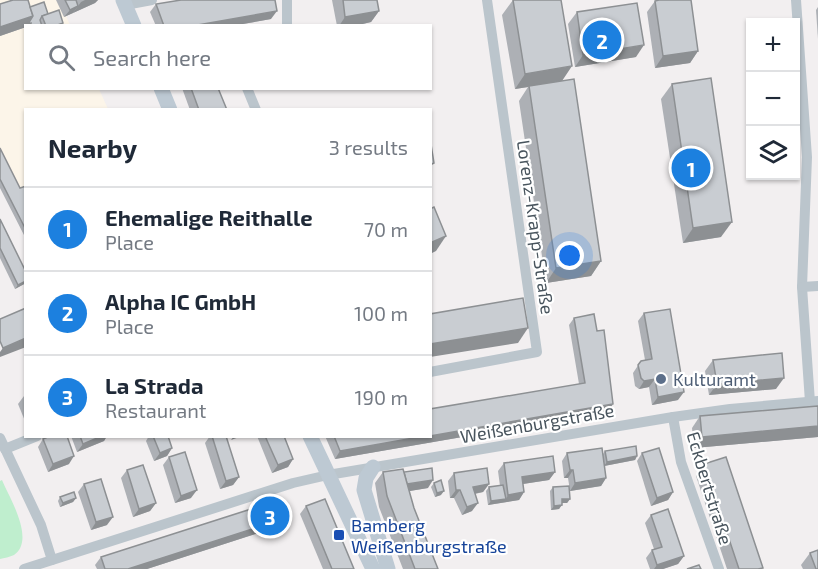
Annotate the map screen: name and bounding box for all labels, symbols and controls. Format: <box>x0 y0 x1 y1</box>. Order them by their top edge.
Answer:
pin: 2 <box>582 18 622 63</box>
map controls <box>746 18 800 180</box>
button: + <box>746 18 800 72</box>
search box <box>24 24 432 90</box>
icon: search <box>45 41 78 74</box>
text: Search here <box>93 44 211 70</box>
button: − <box>746 72 800 126</box>
button: layers <box>746 126 800 180</box>
text: Nearby <box>48 132 137 163</box>
text: 3 results <box>329 135 408 159</box>
street label: Lorenz-Krapp-Straße <box>513 138 559 316</box>
pin: 1 <box>672 146 710 190</box>
text: Ehemalige Reithalle <box>105 204 313 230</box>
text: 1 <box>63 217 72 241</box>
text: 70 m <box>364 217 408 241</box>
text: Place <box>105 230 154 254</box>
your location <box>555 241 584 270</box>
text: Alpha IC GmbH <box>105 288 256 314</box>
text: 2 <box>62 301 73 325</box>
text: 100 m <box>354 301 408 325</box>
text: Place <box>105 314 154 338</box>
place label: Kulturamt <box>673 368 756 390</box>
text: La Strada <box>105 372 203 398</box>
marker: Kulturamt <box>654 372 668 386</box>
text: 3 <box>62 385 73 409</box>
text: 190 m <box>355 385 408 409</box>
text: Restaurant <box>105 398 206 422</box>
street label: Weißenburgstraße <box>458 399 616 447</box>
street label: Eckbertstraße <box>682 429 738 547</box>
pin: 3 <box>250 494 290 538</box>
place label: Bamberg Weißenburgstraße <box>351 514 507 557</box>
marker: Bamberg Weißenburgstraße <box>332 528 346 542</box>

